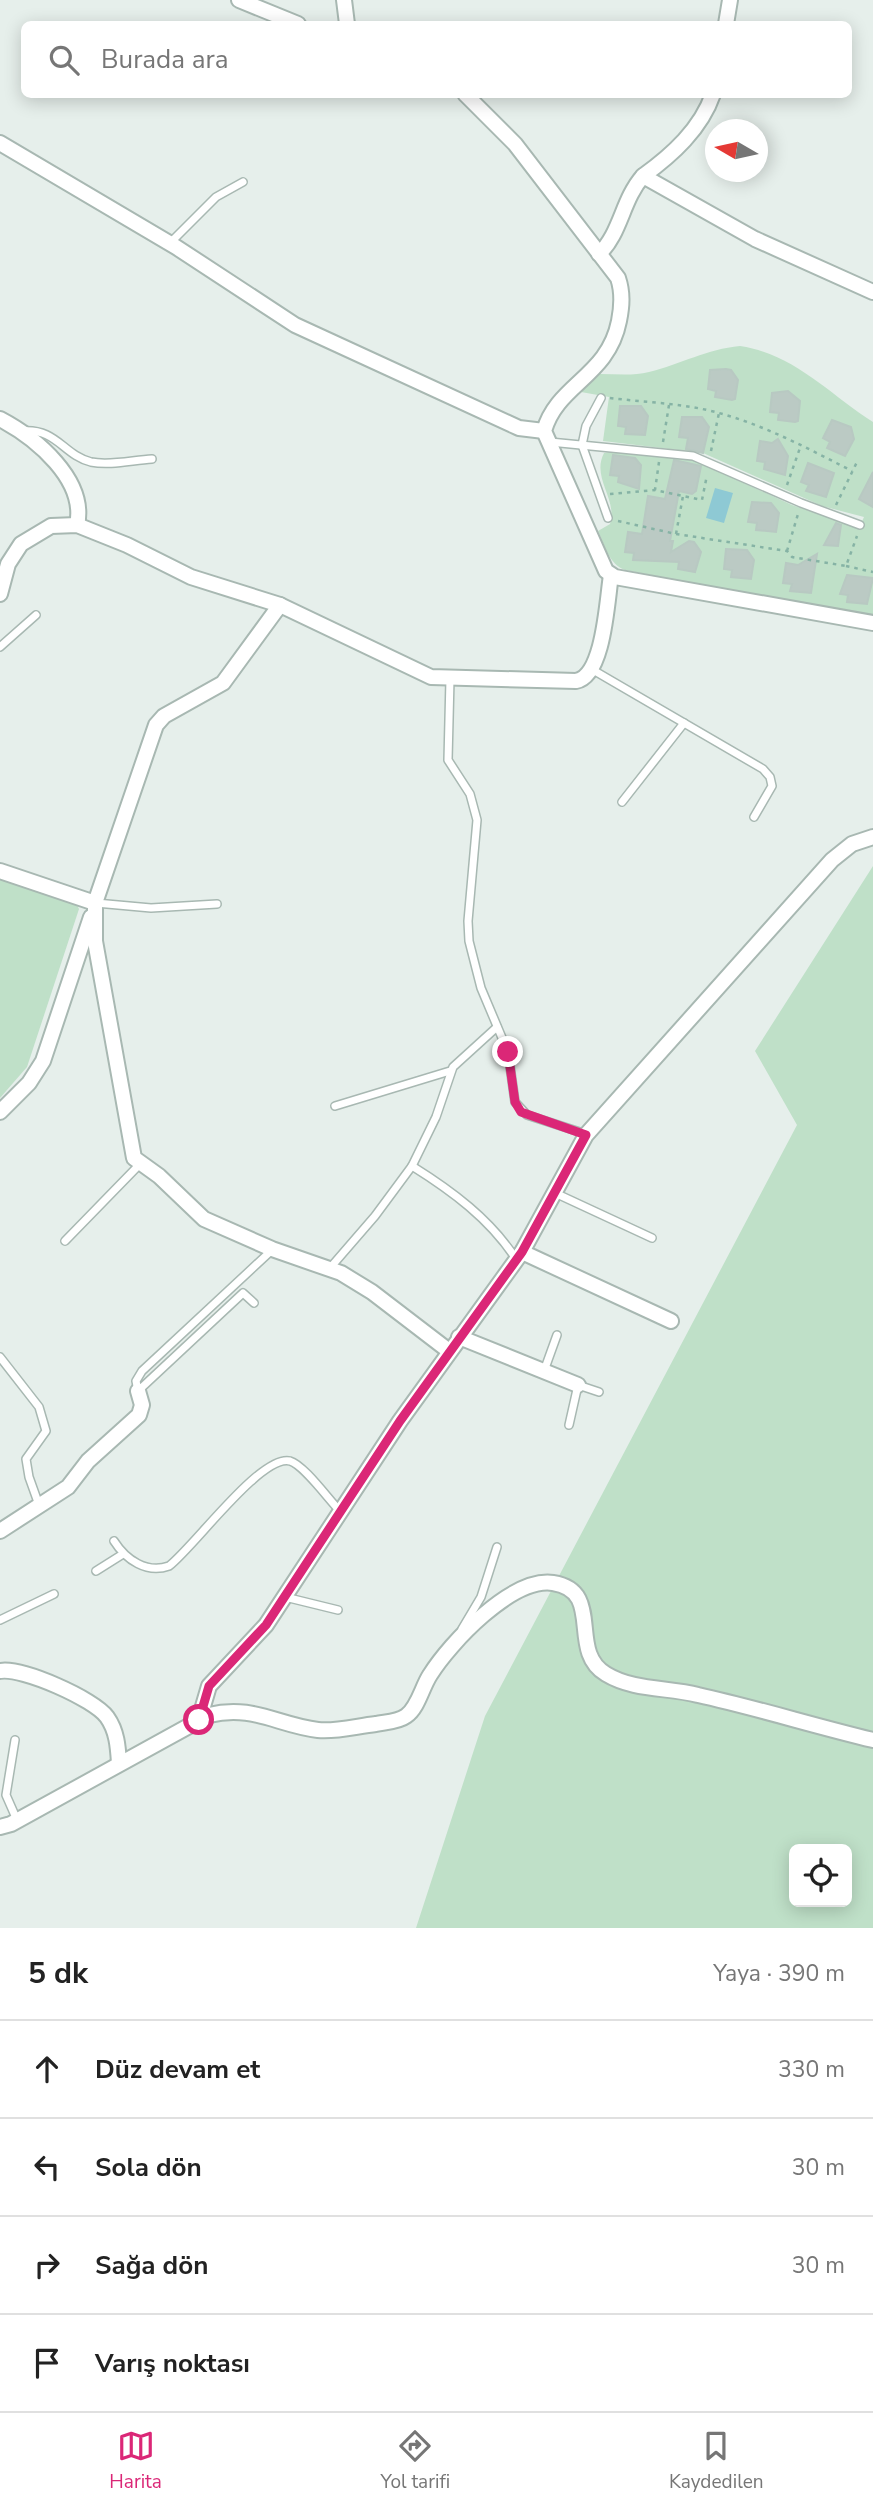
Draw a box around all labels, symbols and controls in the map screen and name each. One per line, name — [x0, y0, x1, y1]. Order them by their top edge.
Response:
search box — [21, 21, 852, 98]
icon: search — [45, 41, 83, 79]
text: Burada ara — [101, 42, 228, 77]
north arrow — [705, 119, 768, 182]
route end — [492, 1036, 523, 1067]
route start — [183, 1704, 214, 1735]
map controls — [789, 1844, 852, 1907]
button: locate — [789, 1844, 852, 1907]
text: 5 dk — [28, 1953, 88, 1994]
text: Yaya · 390 m — [713, 1958, 845, 1989]
icon: ahead — [28, 2050, 66, 2088]
text: Düz devam et — [95, 2052, 260, 2087]
text: 330 m — [778, 2054, 845, 2085]
icon: left — [28, 2148, 66, 2186]
text: Sola dön — [95, 2150, 202, 2185]
text: 30 m — [792, 2152, 845, 2183]
icon: right — [28, 2246, 66, 2284]
text: Sağa dön — [95, 2248, 208, 2283]
text: 30 m — [792, 2250, 845, 2281]
icon: arrive — [28, 2344, 66, 2382]
text: Varış noktası — [95, 2346, 250, 2381]
tab: Harita — [109, 2427, 162, 2495]
tab: Yol tarifi — [381, 2427, 450, 2495]
tab: Kaydedilen — [669, 2427, 764, 2495]

